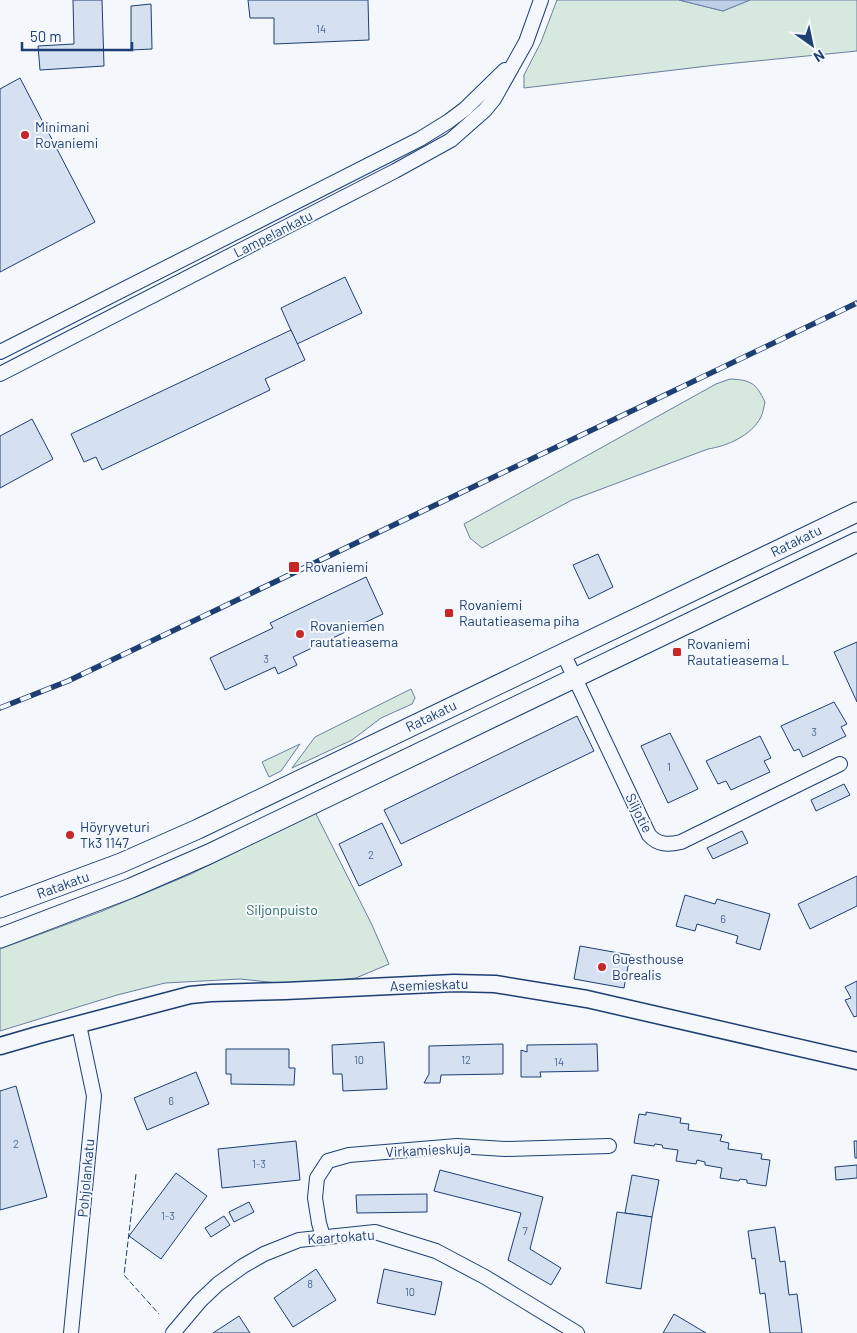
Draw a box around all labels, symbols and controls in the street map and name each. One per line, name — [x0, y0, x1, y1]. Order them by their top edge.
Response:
scale bar — [22, 20, 132, 52]
north arrow — [787, 20, 837, 70]
house number: 14 — [316, 22, 326, 35]
text: 50 m — [30, 27, 62, 45]
text: N — [811, 47, 828, 66]
place label: Minimani Rovaniemi — [35, 118, 98, 151]
marker: Minimani Rovaniemi — [19, 129, 31, 141]
street label: Lampelankatu — [230, 206, 315, 261]
street label: Ratakatu — [768, 521, 824, 560]
place label: Rovaniemi — [305, 558, 368, 575]
marker: Rovaniemi — [287, 560, 301, 574]
place label: Rovaniemi Rautatieasema piha — [459, 596, 579, 629]
marker: Rovaniemi Rautatieasema piha — [443, 607, 455, 619]
place label: Rovaniemen rautatieasema — [310, 617, 398, 650]
marker: Rovaniemen rautatieasema — [294, 628, 306, 640]
place label: Rovaniemi Rautatieasema L — [687, 635, 789, 668]
marker: Rovaniemi Rautatieasema L — [671, 646, 683, 658]
house number: 3 — [263, 652, 269, 665]
street label: Ratakatu — [403, 696, 459, 735]
house number: 3 — [811, 725, 817, 738]
house number: 1 — [667, 760, 671, 773]
street label: Siljotie — [622, 790, 657, 835]
place label: Höyryveturi Tk3 1147 — [80, 818, 150, 851]
marker: Höyryveturi Tk3 1147 — [64, 829, 76, 841]
house number: 2 — [368, 848, 374, 861]
street label: Ratakatu — [34, 867, 91, 902]
park label: Siljonpuisto — [246, 901, 318, 918]
house number: 6 — [720, 912, 726, 925]
place label: Guesthouse Borealis — [612, 950, 684, 983]
marker: Guesthouse Borealis — [596, 961, 608, 973]
street label: Asemieskatu — [389, 975, 469, 994]
house number: 10 — [354, 1053, 364, 1066]
house number: 12 — [461, 1053, 471, 1066]
house number: 14 — [554, 1055, 564, 1068]
house number: 6 — [168, 1094, 174, 1107]
house number: 2 — [13, 1137, 19, 1150]
street label: Pohjolankatu — [74, 1138, 97, 1218]
street label: Virkamieskuja — [385, 1139, 471, 1160]
house number: 1-3 — [252, 1157, 266, 1170]
house number: 1-3 — [161, 1209, 175, 1222]
house number: 7 — [522, 1224, 528, 1237]
street label: Kaartokatu — [307, 1226, 375, 1247]
house number: 8 — [307, 1277, 313, 1290]
house number: 10 — [405, 1285, 415, 1298]

